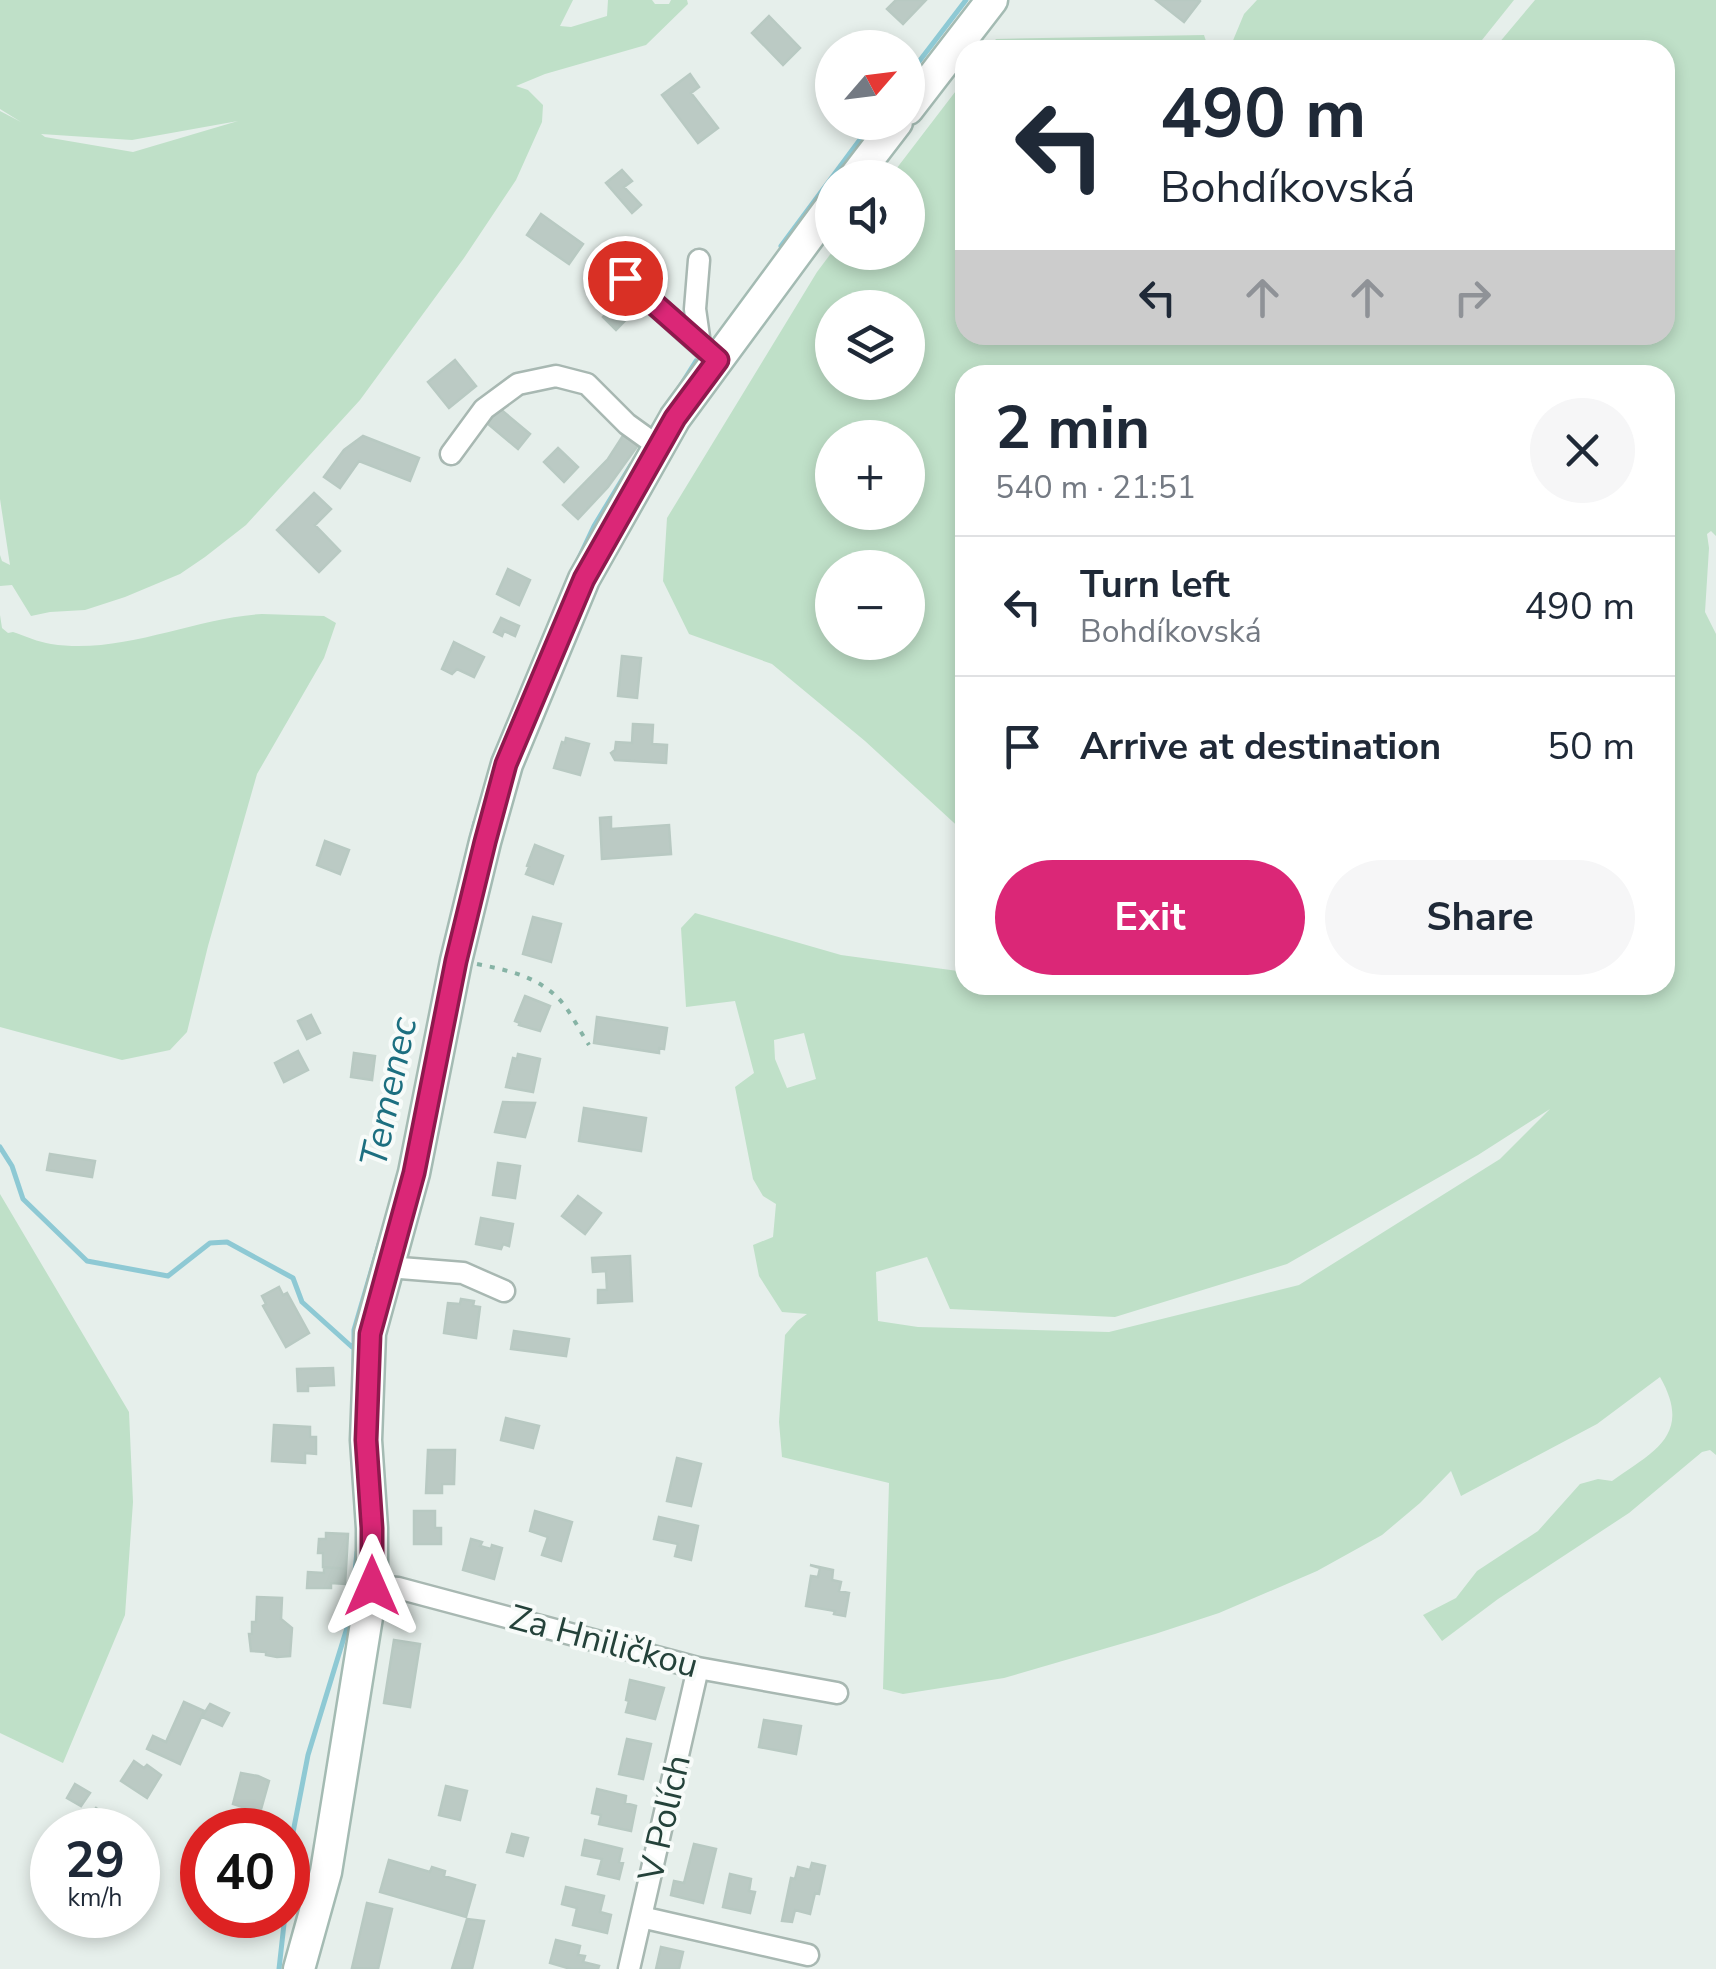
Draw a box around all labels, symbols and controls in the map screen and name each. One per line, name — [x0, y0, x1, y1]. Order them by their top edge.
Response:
north arrow — [815, 30, 925, 140]
map controls — [815, 30, 925, 660]
text: 490 m — [1160, 66, 1366, 162]
icon: left — [995, 80, 1125, 210]
text: Bohdíkovská — [1160, 157, 1415, 218]
button: sound — [815, 160, 925, 270]
pin — [583, 236, 668, 321]
icon: arrive — [598, 251, 653, 306]
icon: left — [1130, 270, 1185, 325]
icon: ahead — [1235, 270, 1290, 325]
icon: ahead — [1340, 270, 1395, 325]
icon: right — [1445, 270, 1500, 325]
button: layers — [815, 290, 925, 400]
text: 2 min — [995, 387, 1150, 469]
button: close — [1530, 398, 1635, 503]
button: + — [815, 420, 925, 530]
text: 540 m · 21:51 — [995, 466, 1196, 509]
button: − — [815, 550, 925, 660]
text: Turn left — [1080, 559, 1230, 610]
icon: left — [995, 579, 1050, 634]
text: 490 m — [1524, 581, 1635, 632]
text: Bohdíkovská — [1080, 610, 1262, 653]
icon: arrive — [995, 719, 1050, 774]
text: Arrive at destination — [1080, 721, 1441, 772]
text: 50 m — [1547, 721, 1635, 772]
button: Exit — [995, 860, 1305, 975]
button: Share — [1325, 860, 1635, 975]
water label: Temenec — [348, 1012, 429, 1172]
position arrow — [320, 1534, 424, 1638]
street label: Za Hniličkou — [504, 1594, 703, 1689]
street label: V Polích — [627, 1750, 702, 1887]
speed limit sign: 40 — [180, 1808, 310, 1938]
text: 29 — [65, 1826, 125, 1895]
text: km/h — [67, 1881, 123, 1915]

